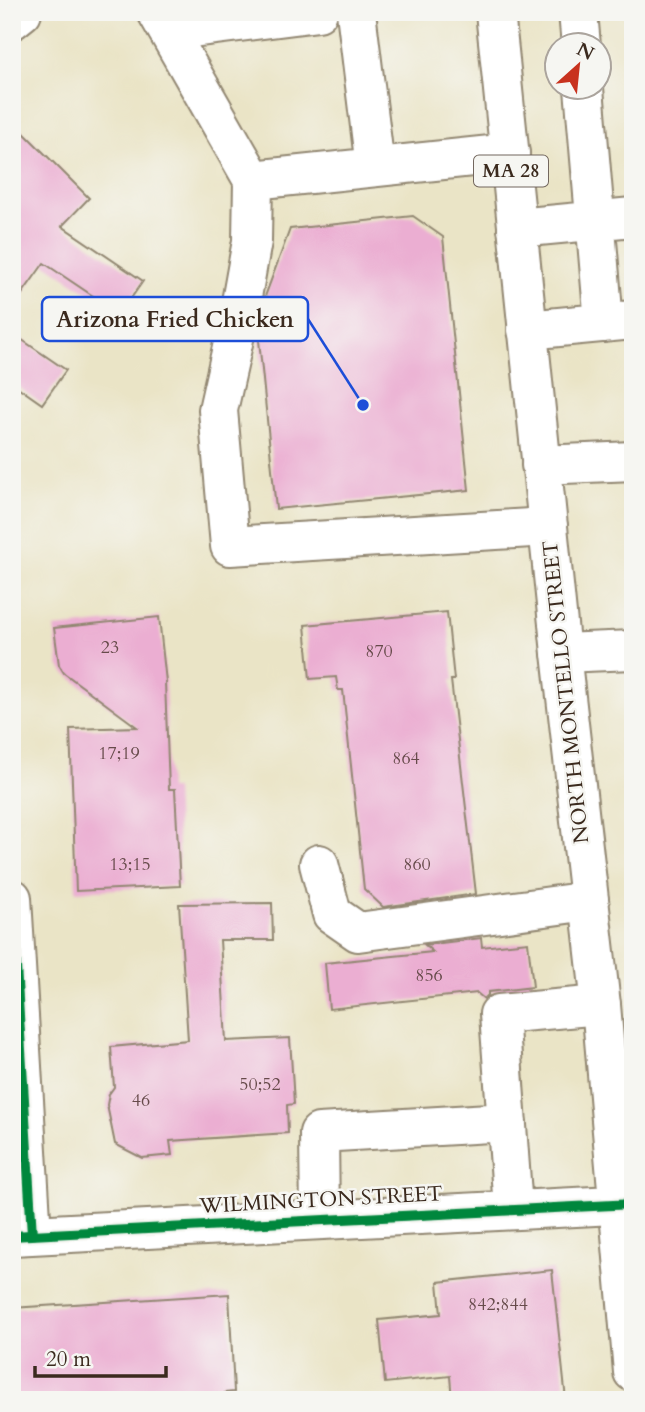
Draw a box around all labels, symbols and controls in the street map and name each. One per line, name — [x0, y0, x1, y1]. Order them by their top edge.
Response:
north arrow — [544, 32, 614, 102]
text: N — [572, 36, 599, 67]
road number: MA 28 — [474, 155, 548, 186]
callout: Arizona Fried Chicken — [42, 297, 308, 341]
text: Arizona Fried Chicken — [56, 304, 294, 335]
street label: NORTH MONTELLO STREET — [536, 539, 596, 845]
house number: 23 — [101, 635, 119, 660]
house number: 870 — [365, 639, 393, 664]
house number: 17;19 — [98, 741, 140, 766]
house number: 864 — [392, 746, 420, 771]
house number: 13;15 — [109, 852, 151, 877]
house number: 860 — [403, 852, 431, 877]
house number: 856 — [415, 963, 443, 988]
house number: 50;52 — [239, 1072, 281, 1097]
house number: 46 — [132, 1088, 150, 1113]
street label: WILMINGTON STREET — [198, 1179, 443, 1221]
house number: 842;844 — [468, 1292, 528, 1317]
scale bar — [35, 1335, 166, 1379]
text: 20 m — [46, 1345, 91, 1374]

